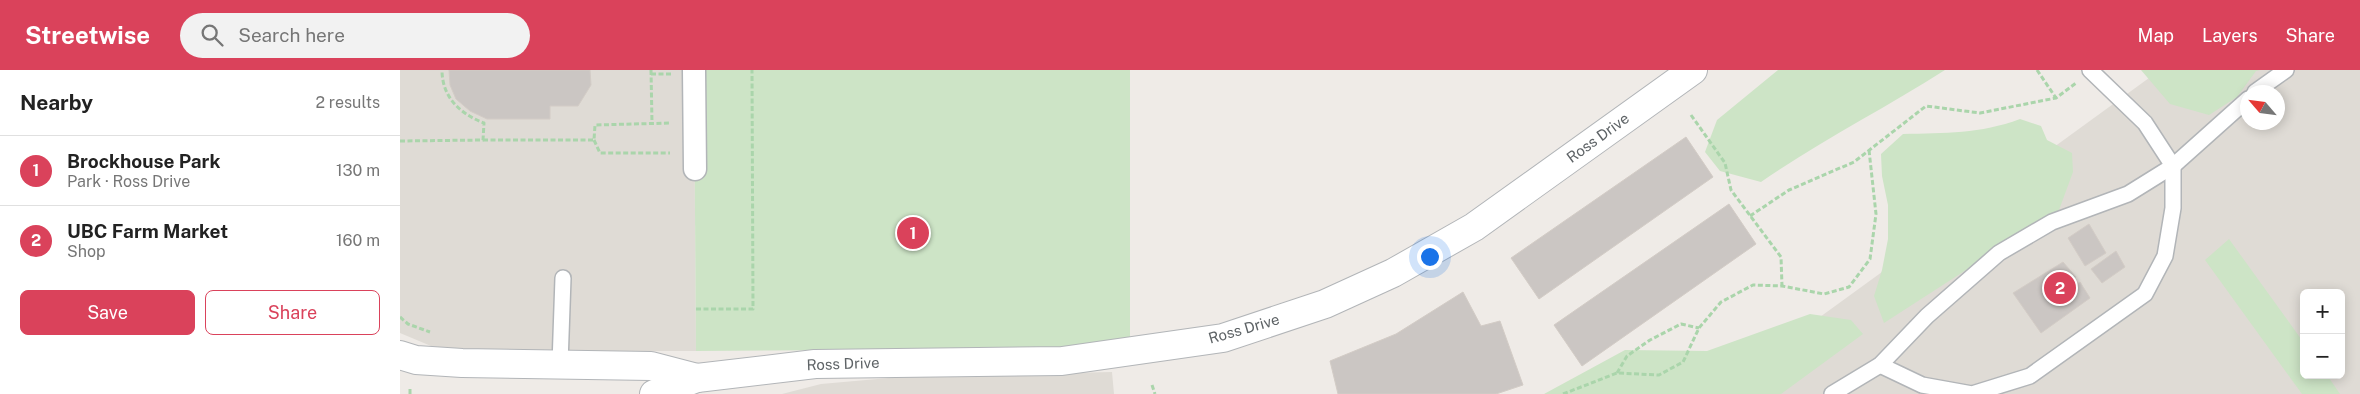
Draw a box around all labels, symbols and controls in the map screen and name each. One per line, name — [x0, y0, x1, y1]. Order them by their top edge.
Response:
search box — [180, 13, 530, 58]
text: Streetwise — [25, 21, 150, 49]
icon: search — [198, 21, 226, 49]
text: Search here — [238, 24, 345, 46]
text: Map — [2138, 25, 2174, 46]
text: Layers — [2202, 25, 2258, 46]
text: Share — [2286, 25, 2335, 46]
north arrow — [2240, 85, 2285, 130]
text: Nearby — [20, 90, 93, 115]
text: 2 results — [315, 93, 380, 112]
street label: Ross Drive — [1563, 109, 1632, 166]
text: Brockhouse Park — [67, 150, 220, 172]
text: 1 — [33, 161, 39, 180]
text: 130 m — [336, 161, 380, 180]
text: Park · Ross Drive — [67, 172, 190, 191]
pin: 1 — [897, 214, 929, 252]
text: UBC Farm Market — [67, 220, 228, 242]
text: 2 — [31, 231, 41, 250]
text: 160 m — [336, 231, 380, 250]
text: Shop — [67, 242, 106, 261]
your location — [1417, 244, 1443, 270]
pin: 2 — [2044, 269, 2076, 307]
map controls — [2300, 289, 2345, 379]
button: + — [2300, 289, 2345, 334]
button: Save — [20, 290, 195, 335]
button: Share — [205, 290, 380, 335]
street label: Ross Drive — [1206, 310, 1281, 347]
button: − — [2300, 334, 2345, 379]
street label: Ross Drive — [806, 354, 880, 373]

